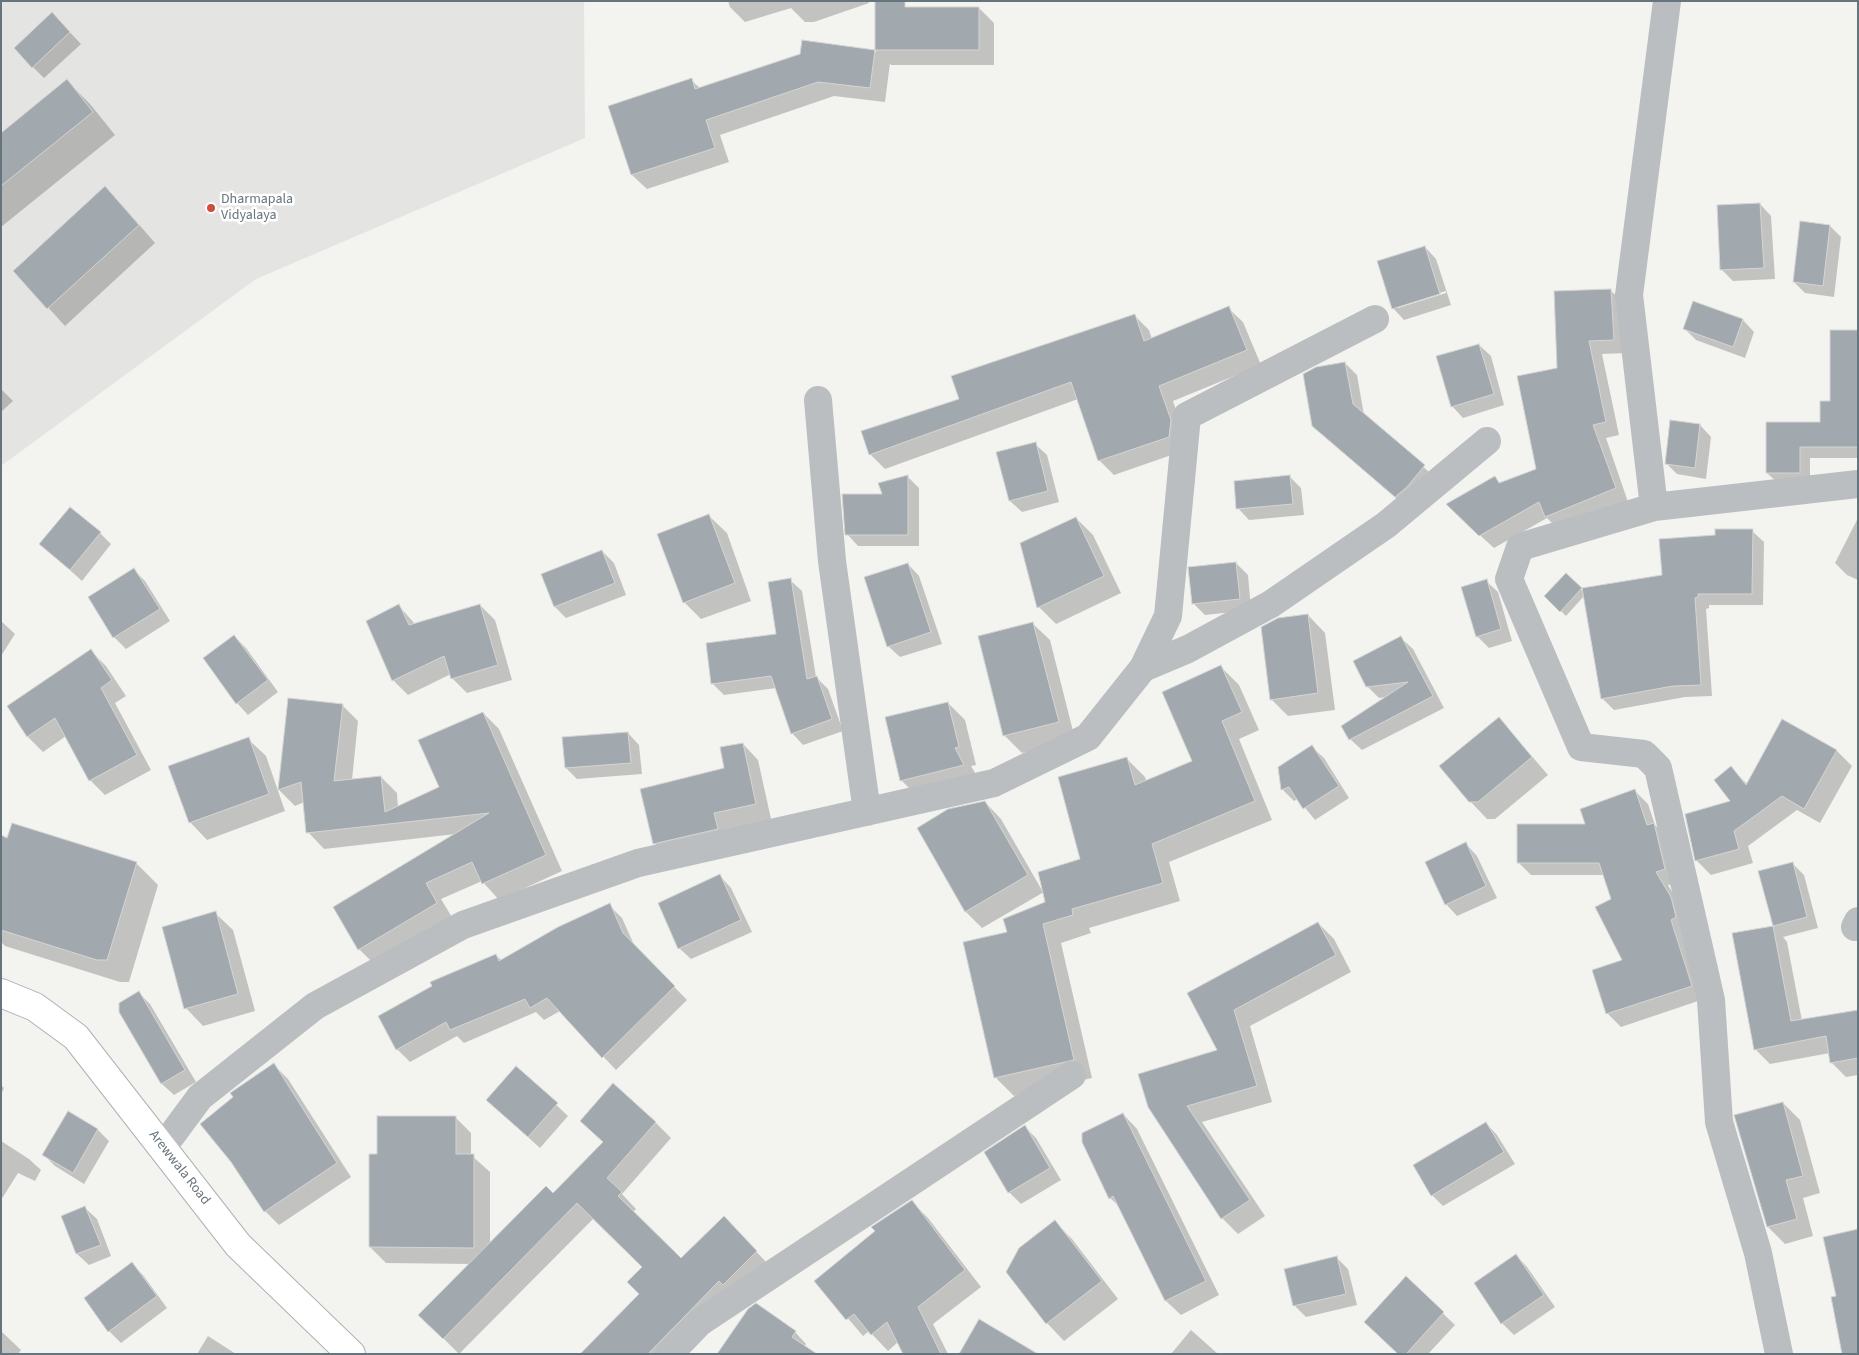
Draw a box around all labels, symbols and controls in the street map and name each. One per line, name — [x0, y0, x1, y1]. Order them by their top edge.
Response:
place label: Dharmapala Vidyalaya — [221, 192, 293, 224]
marker: Dharmapala Vidyalaya — [205, 202, 217, 214]
street label: Arewwala Road — [145, 1127, 213, 1209]

